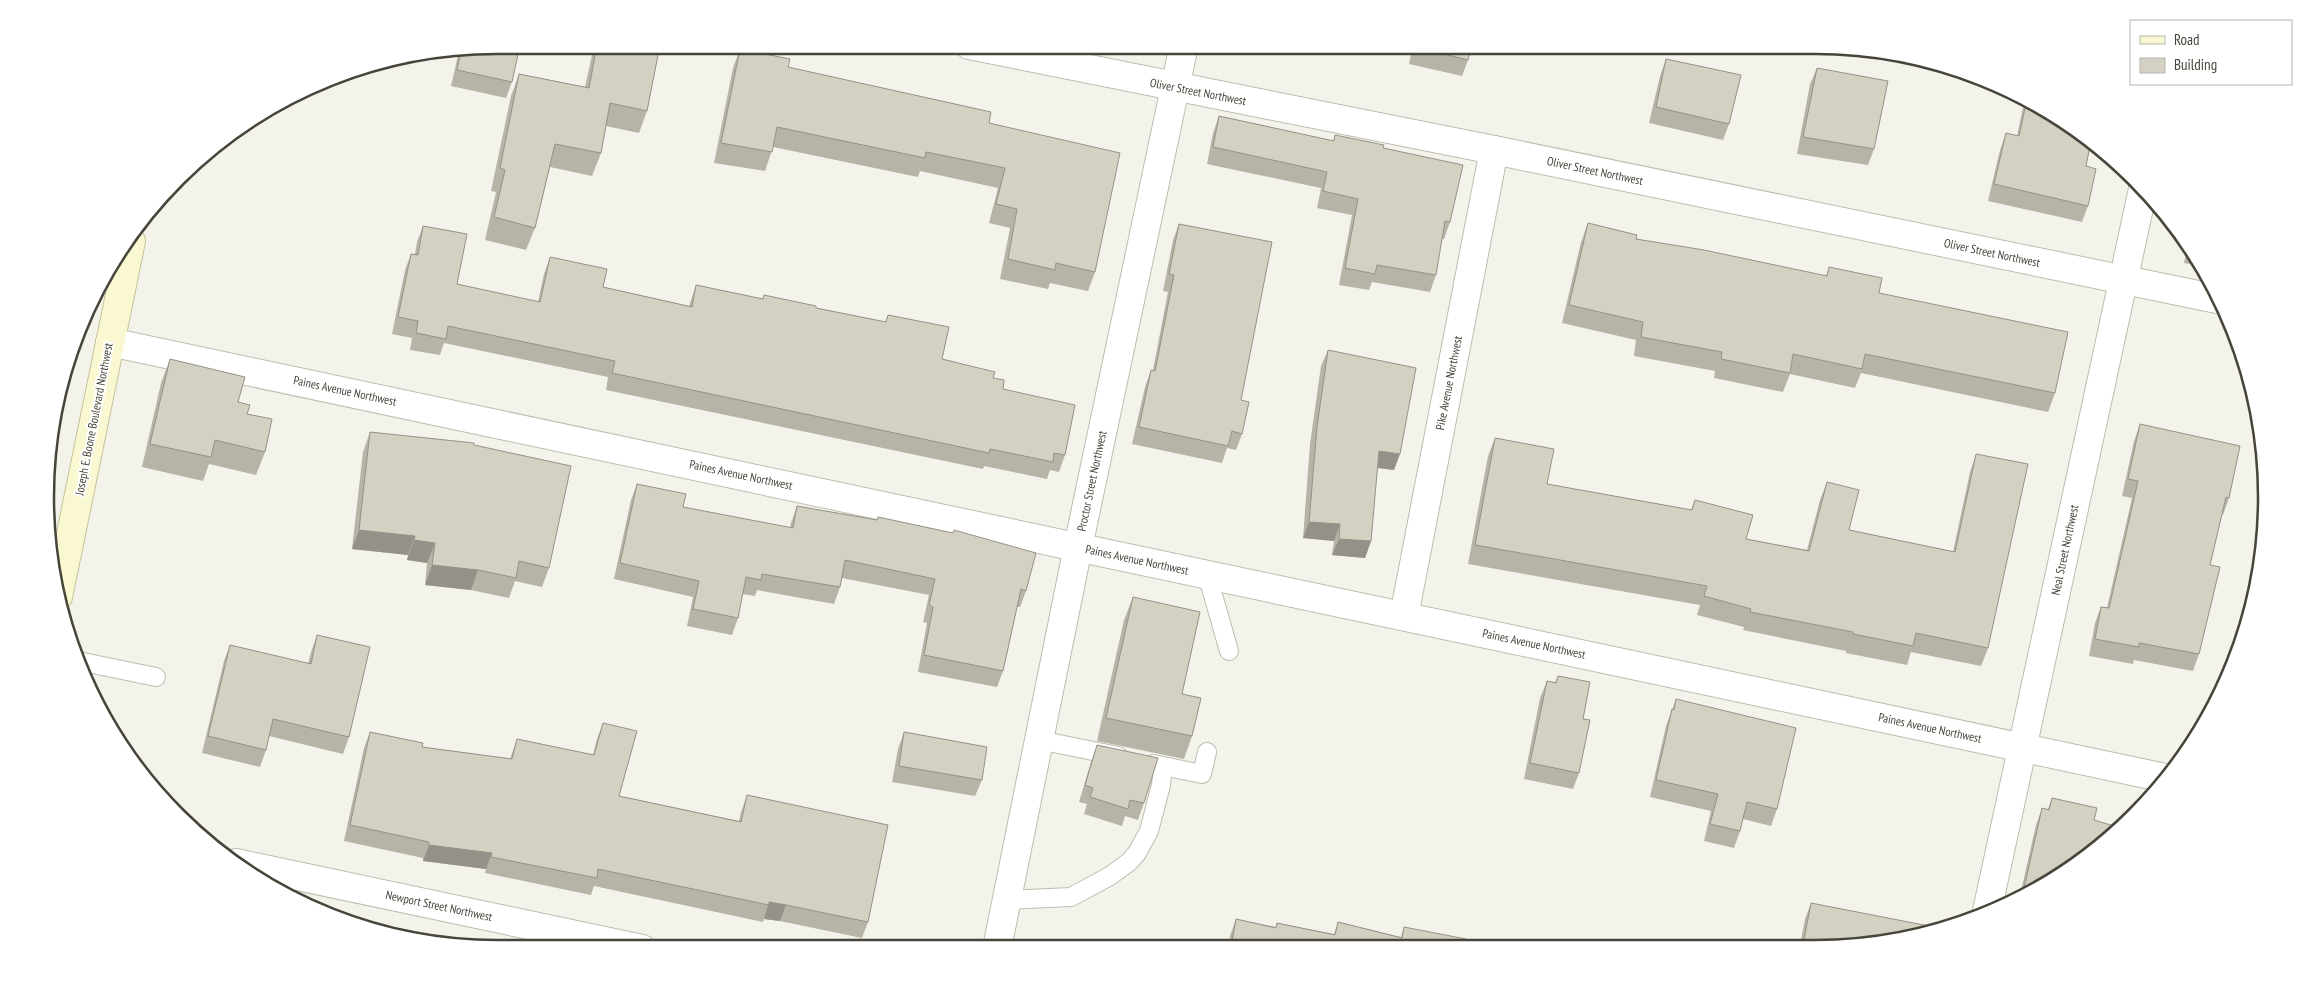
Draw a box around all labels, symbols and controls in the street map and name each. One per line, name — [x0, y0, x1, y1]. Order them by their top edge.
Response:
legend — [2130, 20, 2292, 85]
text: Road — [2174, 30, 2200, 49]
text: Building — [2174, 55, 2217, 74]
street label: Oliver Street Northwest — [1149, 75, 1248, 108]
street label: Oliver Street Northwest — [1546, 153, 1645, 188]
street label: Oliver Street Northwest — [1943, 235, 2042, 270]
street label: Pike Avenue Northwest — [1432, 334, 1465, 431]
street label: Joseph E. Boone Boulevard Northwest — [71, 341, 116, 497]
street label: Paines Avenue Northwest — [292, 372, 399, 409]
street label: Proctor Street Northwest — [1074, 429, 1110, 533]
street label: Paines Avenue Northwest — [688, 456, 795, 493]
street label: Neal Street Northwest — [2048, 503, 2082, 596]
street label: Paines Avenue Northwest — [1084, 541, 1191, 578]
street label: Paines Avenue Northwest — [1481, 625, 1588, 662]
street label: Paines Avenue Northwest — [1877, 709, 1984, 746]
street label: Newport Street Northwest — [384, 887, 495, 924]

